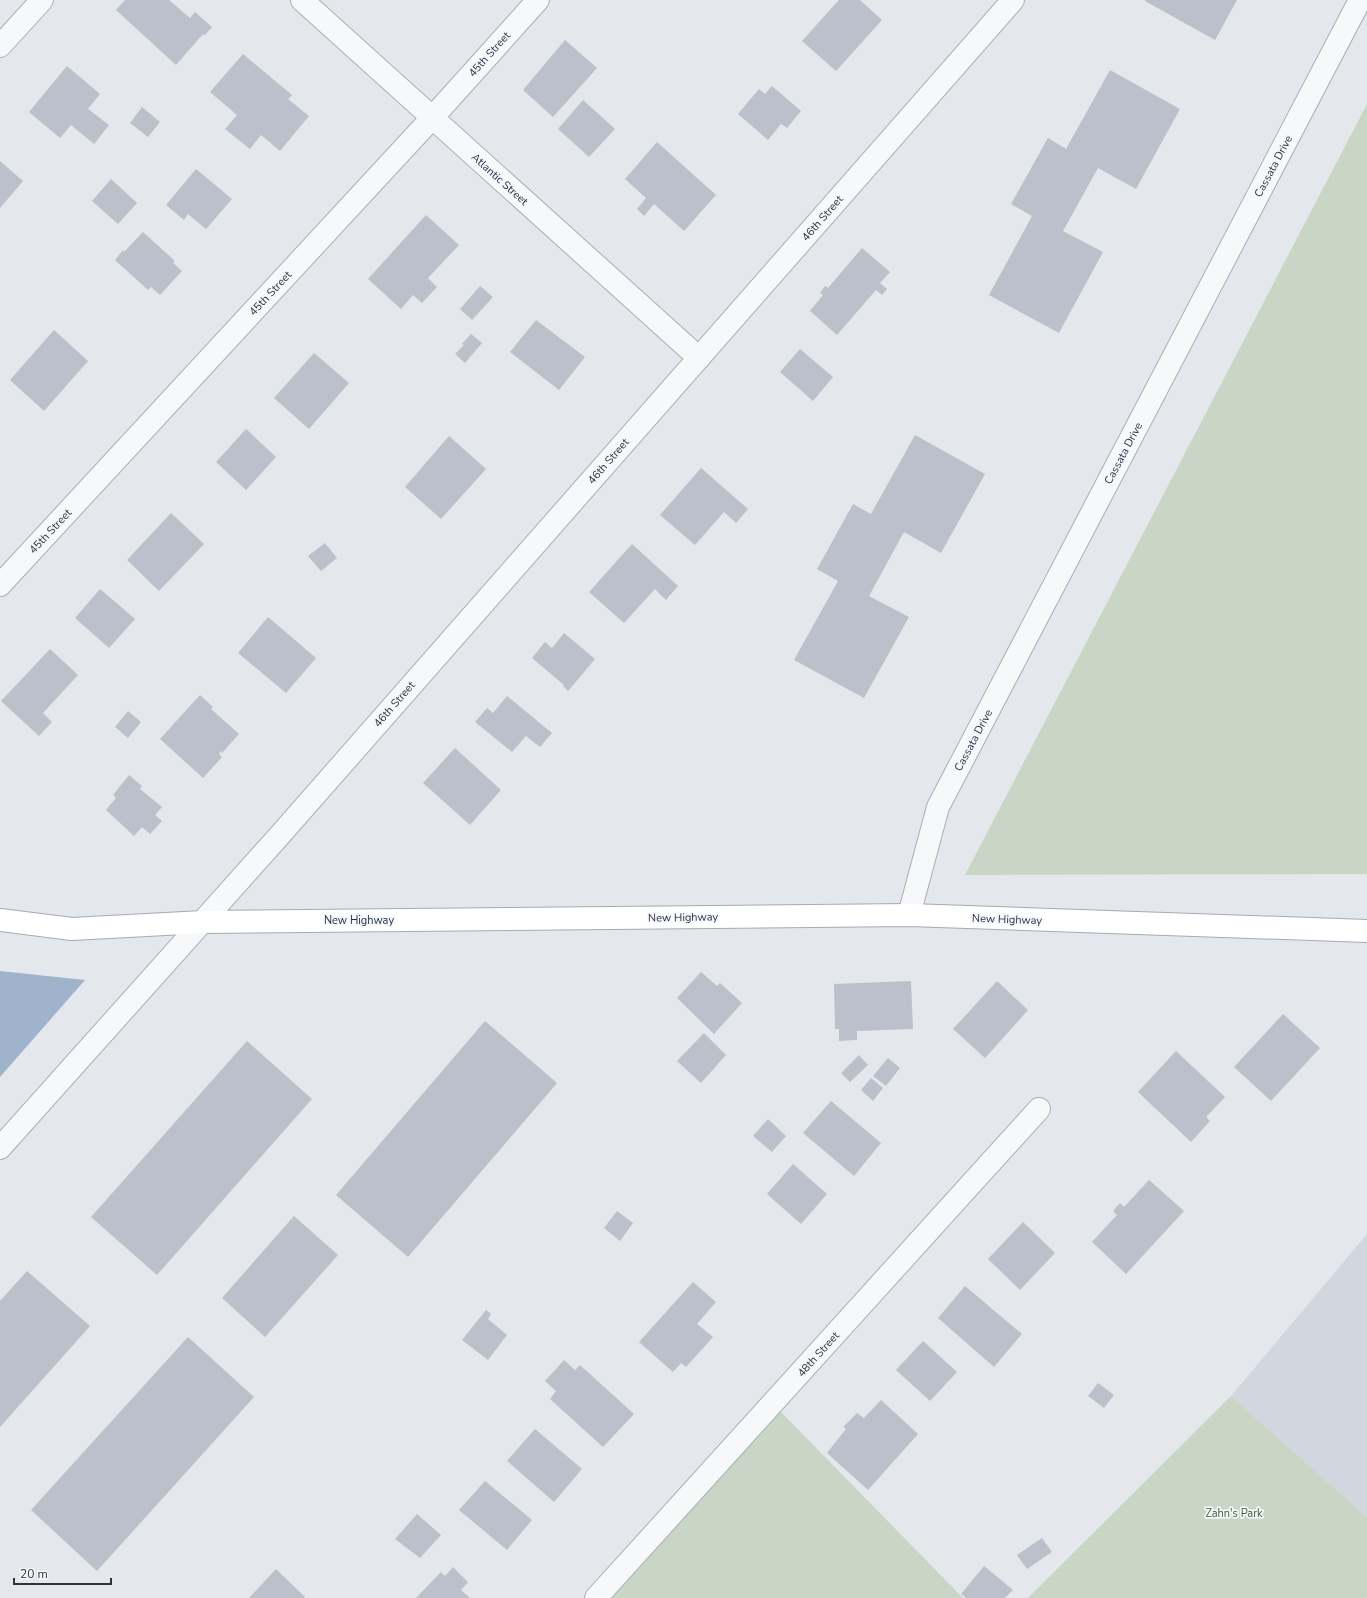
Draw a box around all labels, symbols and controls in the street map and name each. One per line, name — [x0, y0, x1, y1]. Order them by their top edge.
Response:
street label: 45th Street — [465, 28, 514, 80]
street label: Cassata Drive — [1251, 133, 1296, 200]
street label: Atlantic Street — [468, 150, 531, 209]
street label: 46th Street — [798, 192, 847, 244]
street label: 45th Street — [246, 268, 295, 319]
street label: Cassata Drive — [1101, 420, 1146, 487]
street label: 46th Street — [584, 435, 633, 487]
street label: 45th Street — [26, 506, 75, 557]
street label: 46th Street — [370, 678, 419, 730]
street label: Cassata Drive — [951, 707, 996, 774]
street label: New Highway — [648, 909, 719, 926]
street label: New Highway — [972, 911, 1043, 928]
street label: New Highway — [324, 913, 394, 928]
street label: 48th Street — [794, 1328, 843, 1380]
park label: Zahn's Park — [1205, 1506, 1263, 1521]
scale bar — [14, 1560, 111, 1586]
text: 20 m — [20, 1566, 48, 1582]

